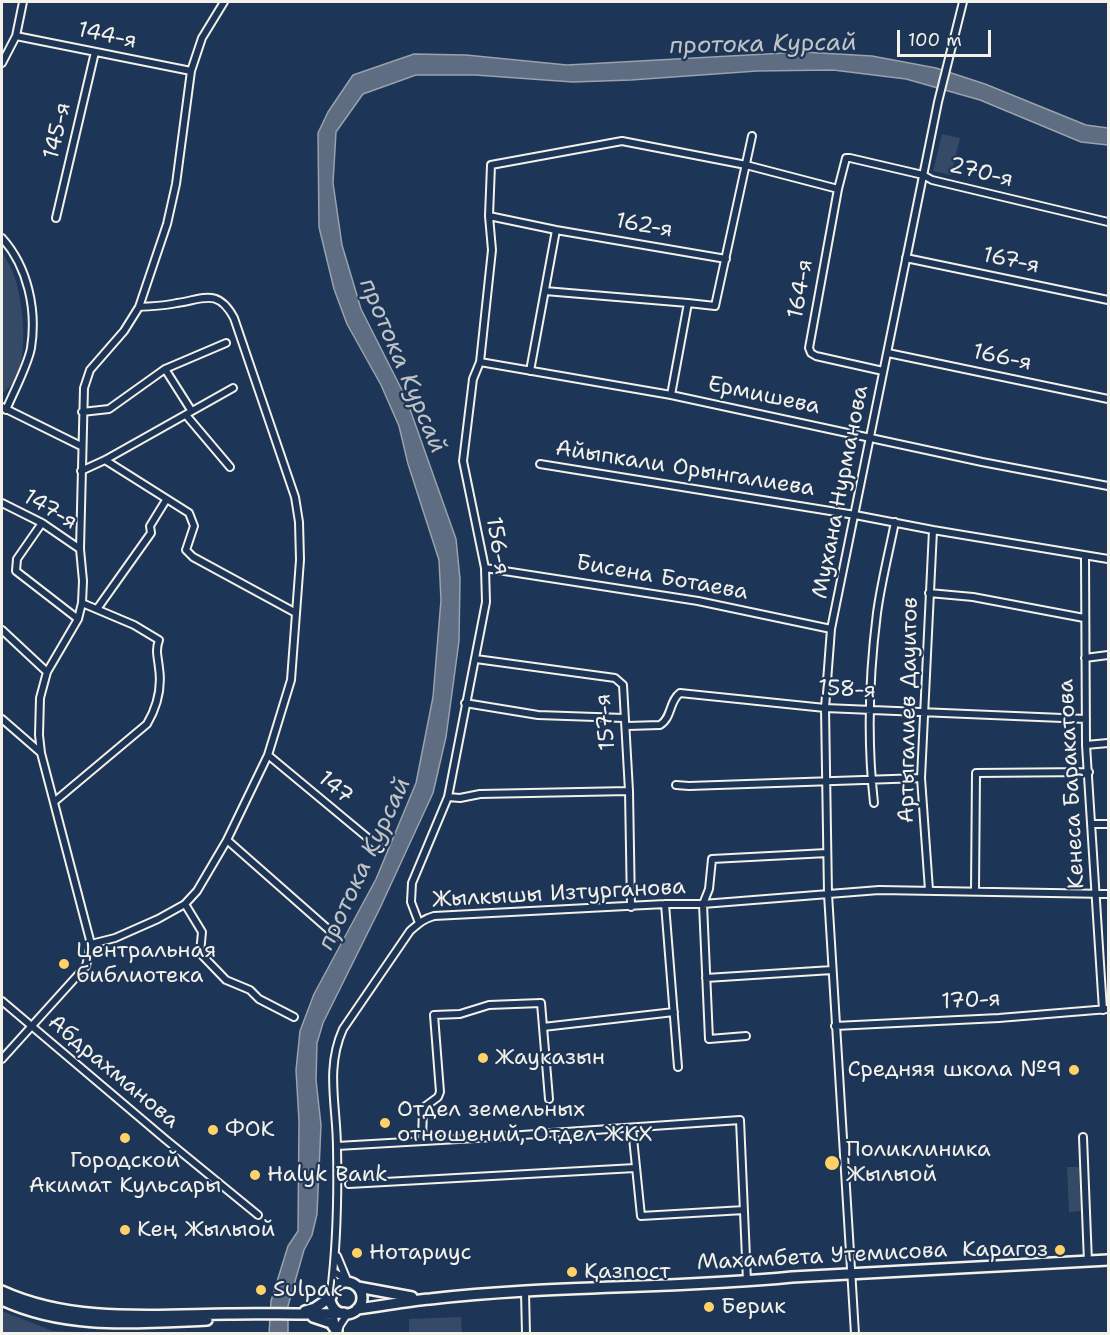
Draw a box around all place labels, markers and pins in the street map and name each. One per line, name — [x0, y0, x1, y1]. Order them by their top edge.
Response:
place label: Центральная библиотека — [76, 938, 216, 990]
marker: Центральная библиотека — [57, 957, 71, 971]
place label: Жауказын — [495, 1045, 605, 1071]
marker: Жауказын — [476, 1051, 490, 1065]
place label: Средняя школа №9 — [848, 1057, 1062, 1083]
marker: Средняя школа №9 — [1067, 1063, 1081, 1077]
place label: Отдел земельных отношений, Отдел ЖКХ — [397, 1097, 653, 1148]
marker: Отдел земельных отношений, Отдел ЖКХ — [378, 1116, 392, 1130]
place label: ФОК — [225, 1117, 275, 1143]
marker: ФОК — [206, 1123, 220, 1137]
marker: Городской Акимат Кульсары — [118, 1131, 132, 1145]
place label: Поликлиника Жылыой — [846, 1137, 991, 1188]
place label: Городской Акимат Кульсары — [29, 1148, 221, 1200]
marker: Поликлиника Жылыой — [823, 1154, 841, 1172]
place label: Halyk Bank — [267, 1162, 388, 1188]
marker: Halyk Bank — [248, 1168, 262, 1182]
place label: Кең Жылыой — [137, 1217, 275, 1243]
marker: Кең Жылыой — [118, 1223, 132, 1237]
place label: Карагоз — [962, 1237, 1048, 1263]
place label: Нотариус — [369, 1240, 472, 1266]
marker: Карагоз — [1053, 1243, 1067, 1257]
marker: Нотариус — [350, 1246, 364, 1260]
place label: Қазпост — [584, 1259, 671, 1285]
marker: Қазпост — [565, 1265, 579, 1279]
place label: Sulpak — [273, 1277, 343, 1303]
marker: Sulpak — [254, 1283, 268, 1297]
place label: Берик — [721, 1294, 786, 1320]
marker: Берик — [702, 1300, 716, 1314]

